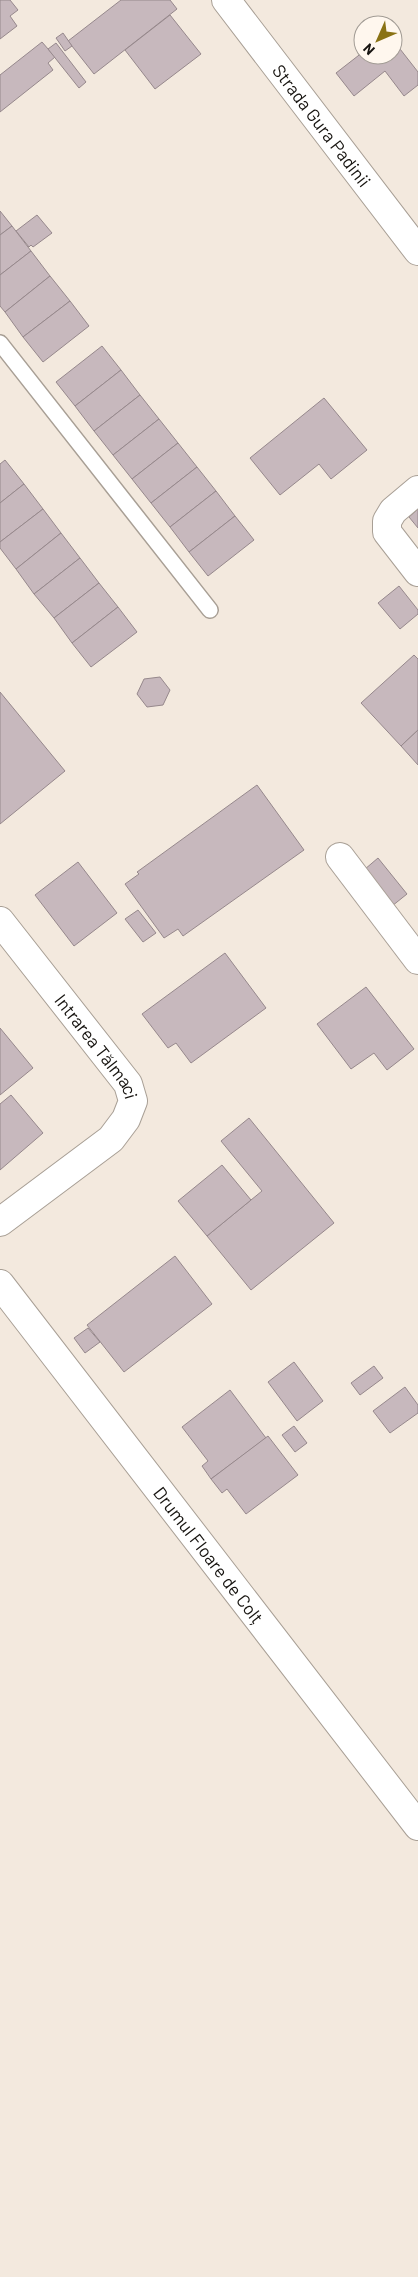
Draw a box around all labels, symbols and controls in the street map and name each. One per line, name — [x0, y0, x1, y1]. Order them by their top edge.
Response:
north arrow — [353, 15, 403, 65]
text: N — [359, 40, 378, 59]
street label: Strada Gura Padinii — [268, 60, 376, 191]
street label: Intrarea Tălmaci — [50, 989, 143, 1102]
street label: Drumul Floare de Colț — [149, 1482, 269, 1628]

